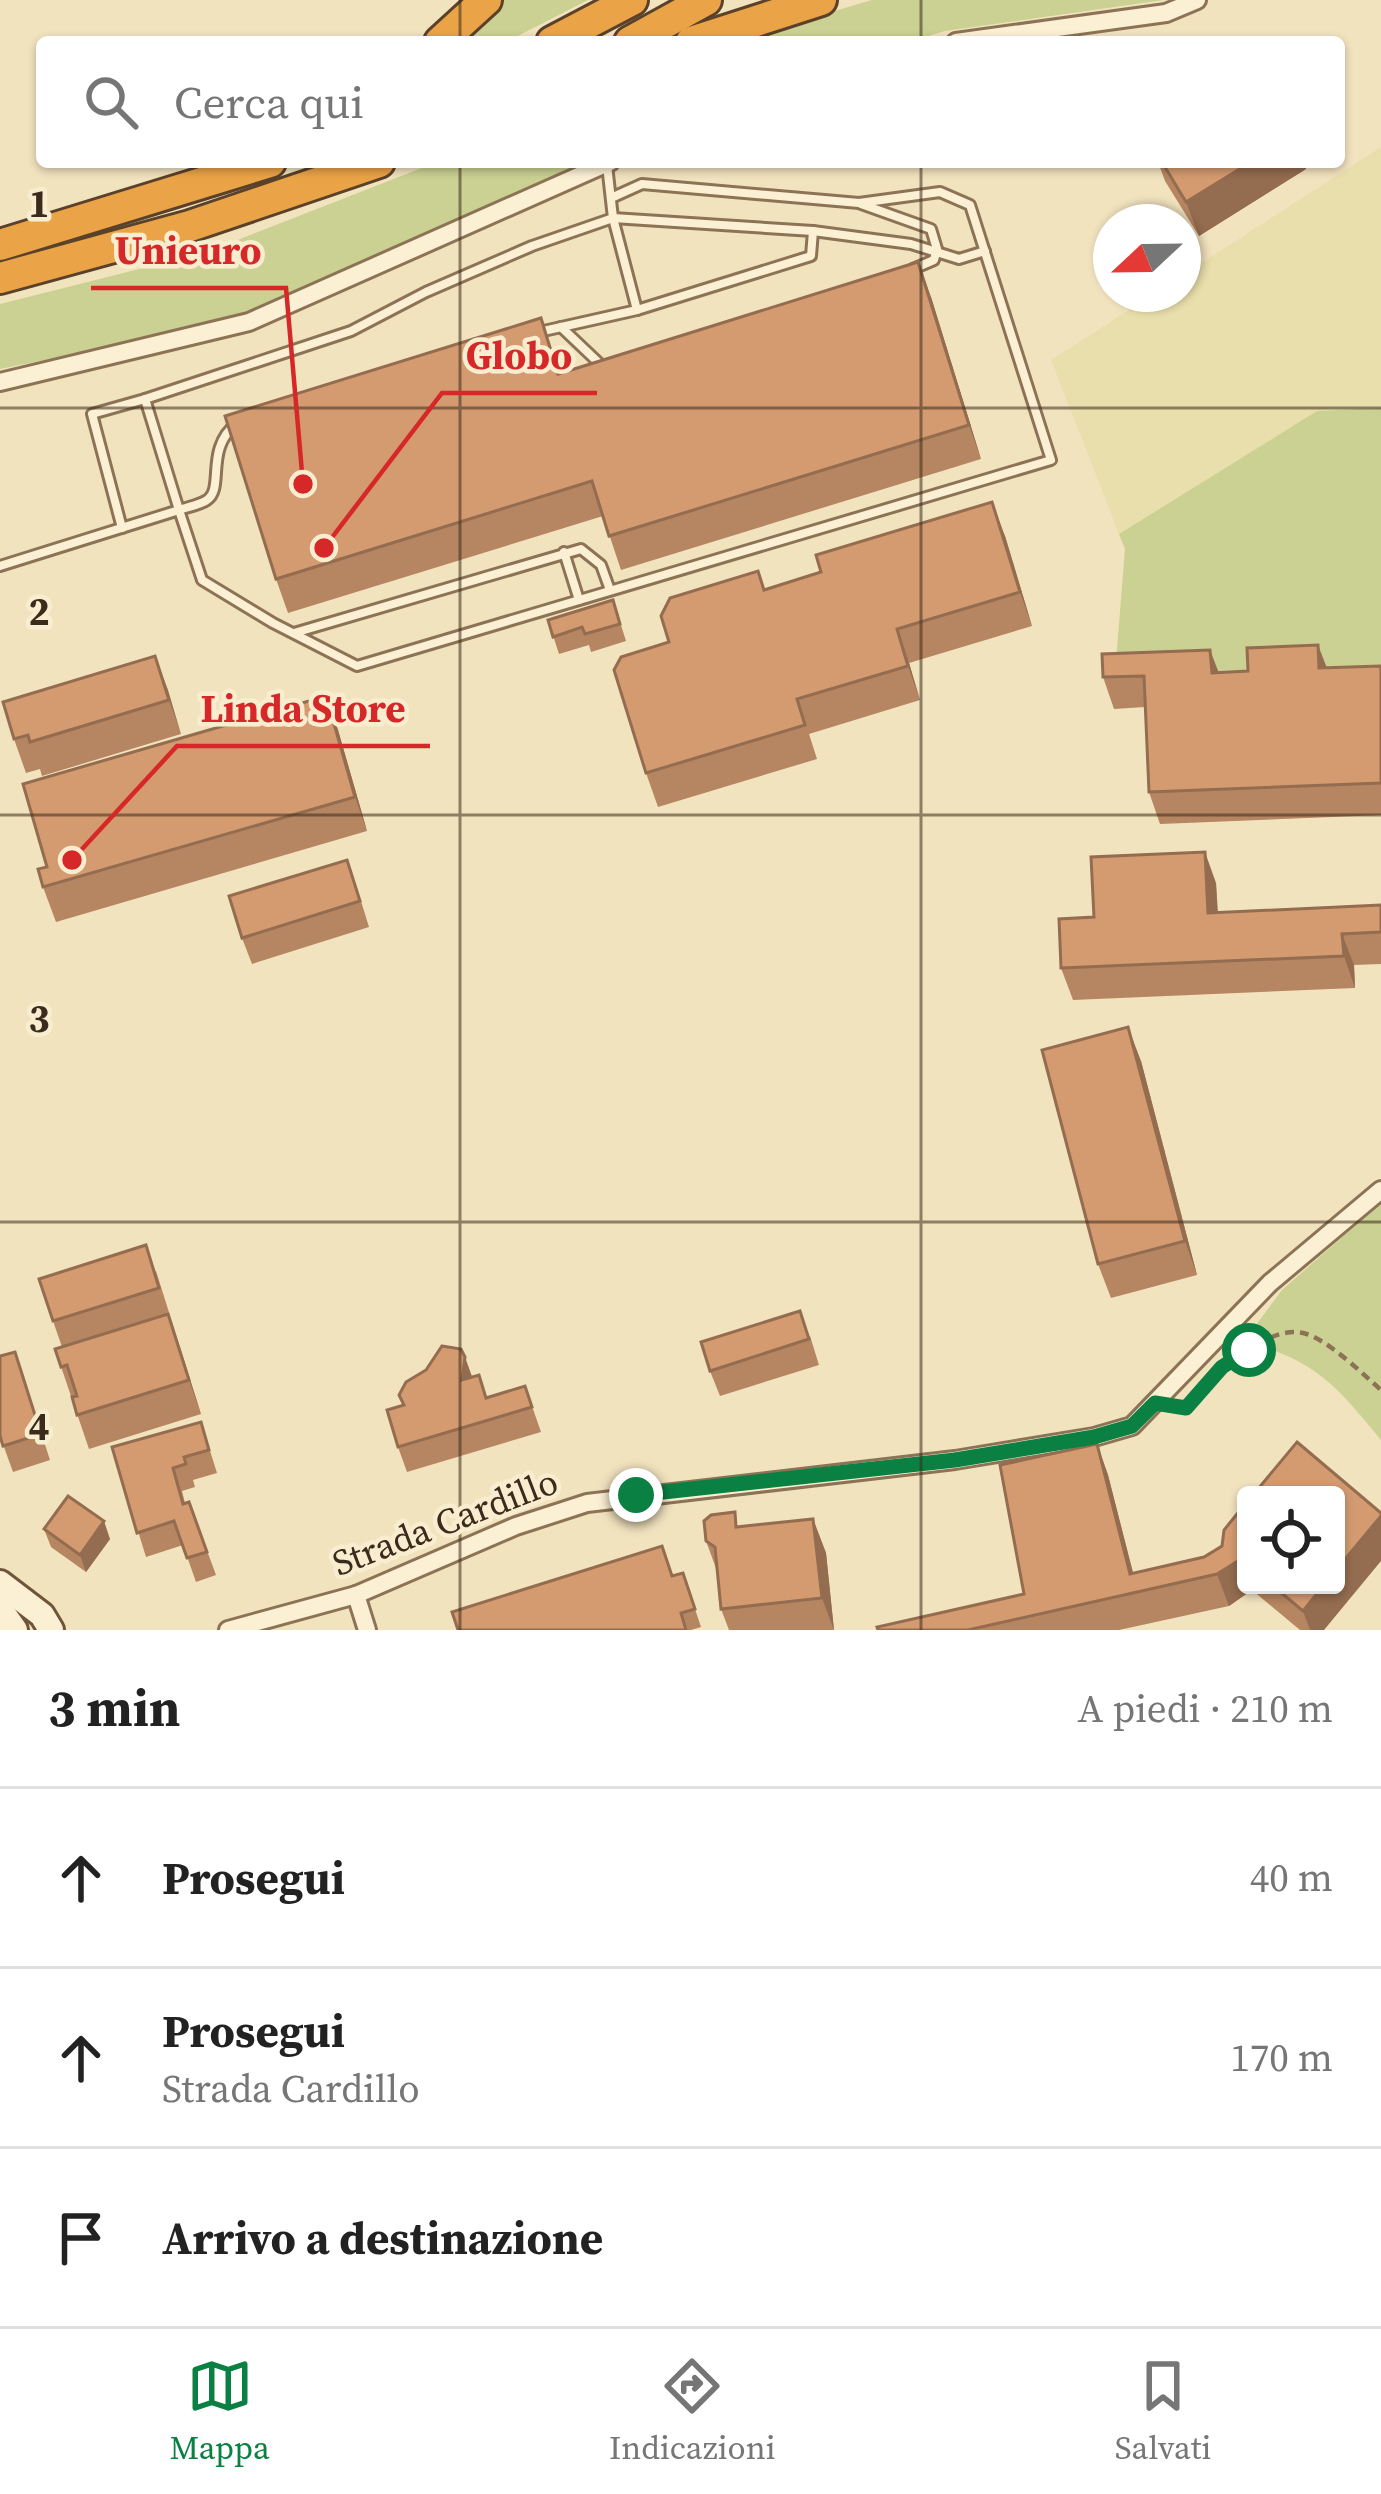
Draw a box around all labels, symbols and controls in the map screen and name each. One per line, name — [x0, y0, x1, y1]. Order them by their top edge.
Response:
search box — [36, 36, 1345, 168]
icon: search — [78, 69, 144, 135]
text: Cerca qui — [174, 71, 364, 133]
text: 1 — [28, 177, 50, 230]
north arrow — [1093, 204, 1201, 312]
callout: Unieuro — [91, 213, 286, 288]
text: Unieuro — [114, 224, 262, 277]
callout: Globo — [442, 318, 597, 393]
text: Globo — [466, 329, 572, 382]
text: 2 — [28, 585, 50, 638]
callout: Linda Store — [177, 671, 430, 746]
text: Linda Store — [200, 682, 406, 735]
text: 3 — [28, 992, 50, 1045]
route start — [1222, 1323, 1276, 1377]
text: 4 — [28, 1400, 50, 1453]
street label: Strada Cardillo — [325, 1457, 565, 1587]
route end — [609, 1468, 663, 1522]
map controls — [1237, 1486, 1345, 1594]
button: locate — [1237, 1486, 1345, 1594]
text: 3 min — [48, 1673, 180, 1743]
text: A piedi · 210 m — [1077, 1682, 1333, 1735]
icon: ahead — [48, 1845, 114, 1911]
text: Prosegui — [162, 1847, 345, 1909]
text: 40 m — [1250, 1851, 1333, 1904]
text: Prosegui — [162, 2000, 345, 2062]
icon: ahead — [48, 2025, 114, 2091]
text: 170 m — [1230, 2031, 1333, 2084]
text: Strada Cardillo — [162, 2062, 420, 2115]
icon: arrive — [48, 2205, 114, 2271]
text: Arrivo a destinazione — [162, 2207, 603, 2269]
tab: Mappa — [170, 2353, 270, 2470]
tab: Indicazioni — [609, 2353, 776, 2470]
tab: Salvati — [1115, 2353, 1211, 2470]

